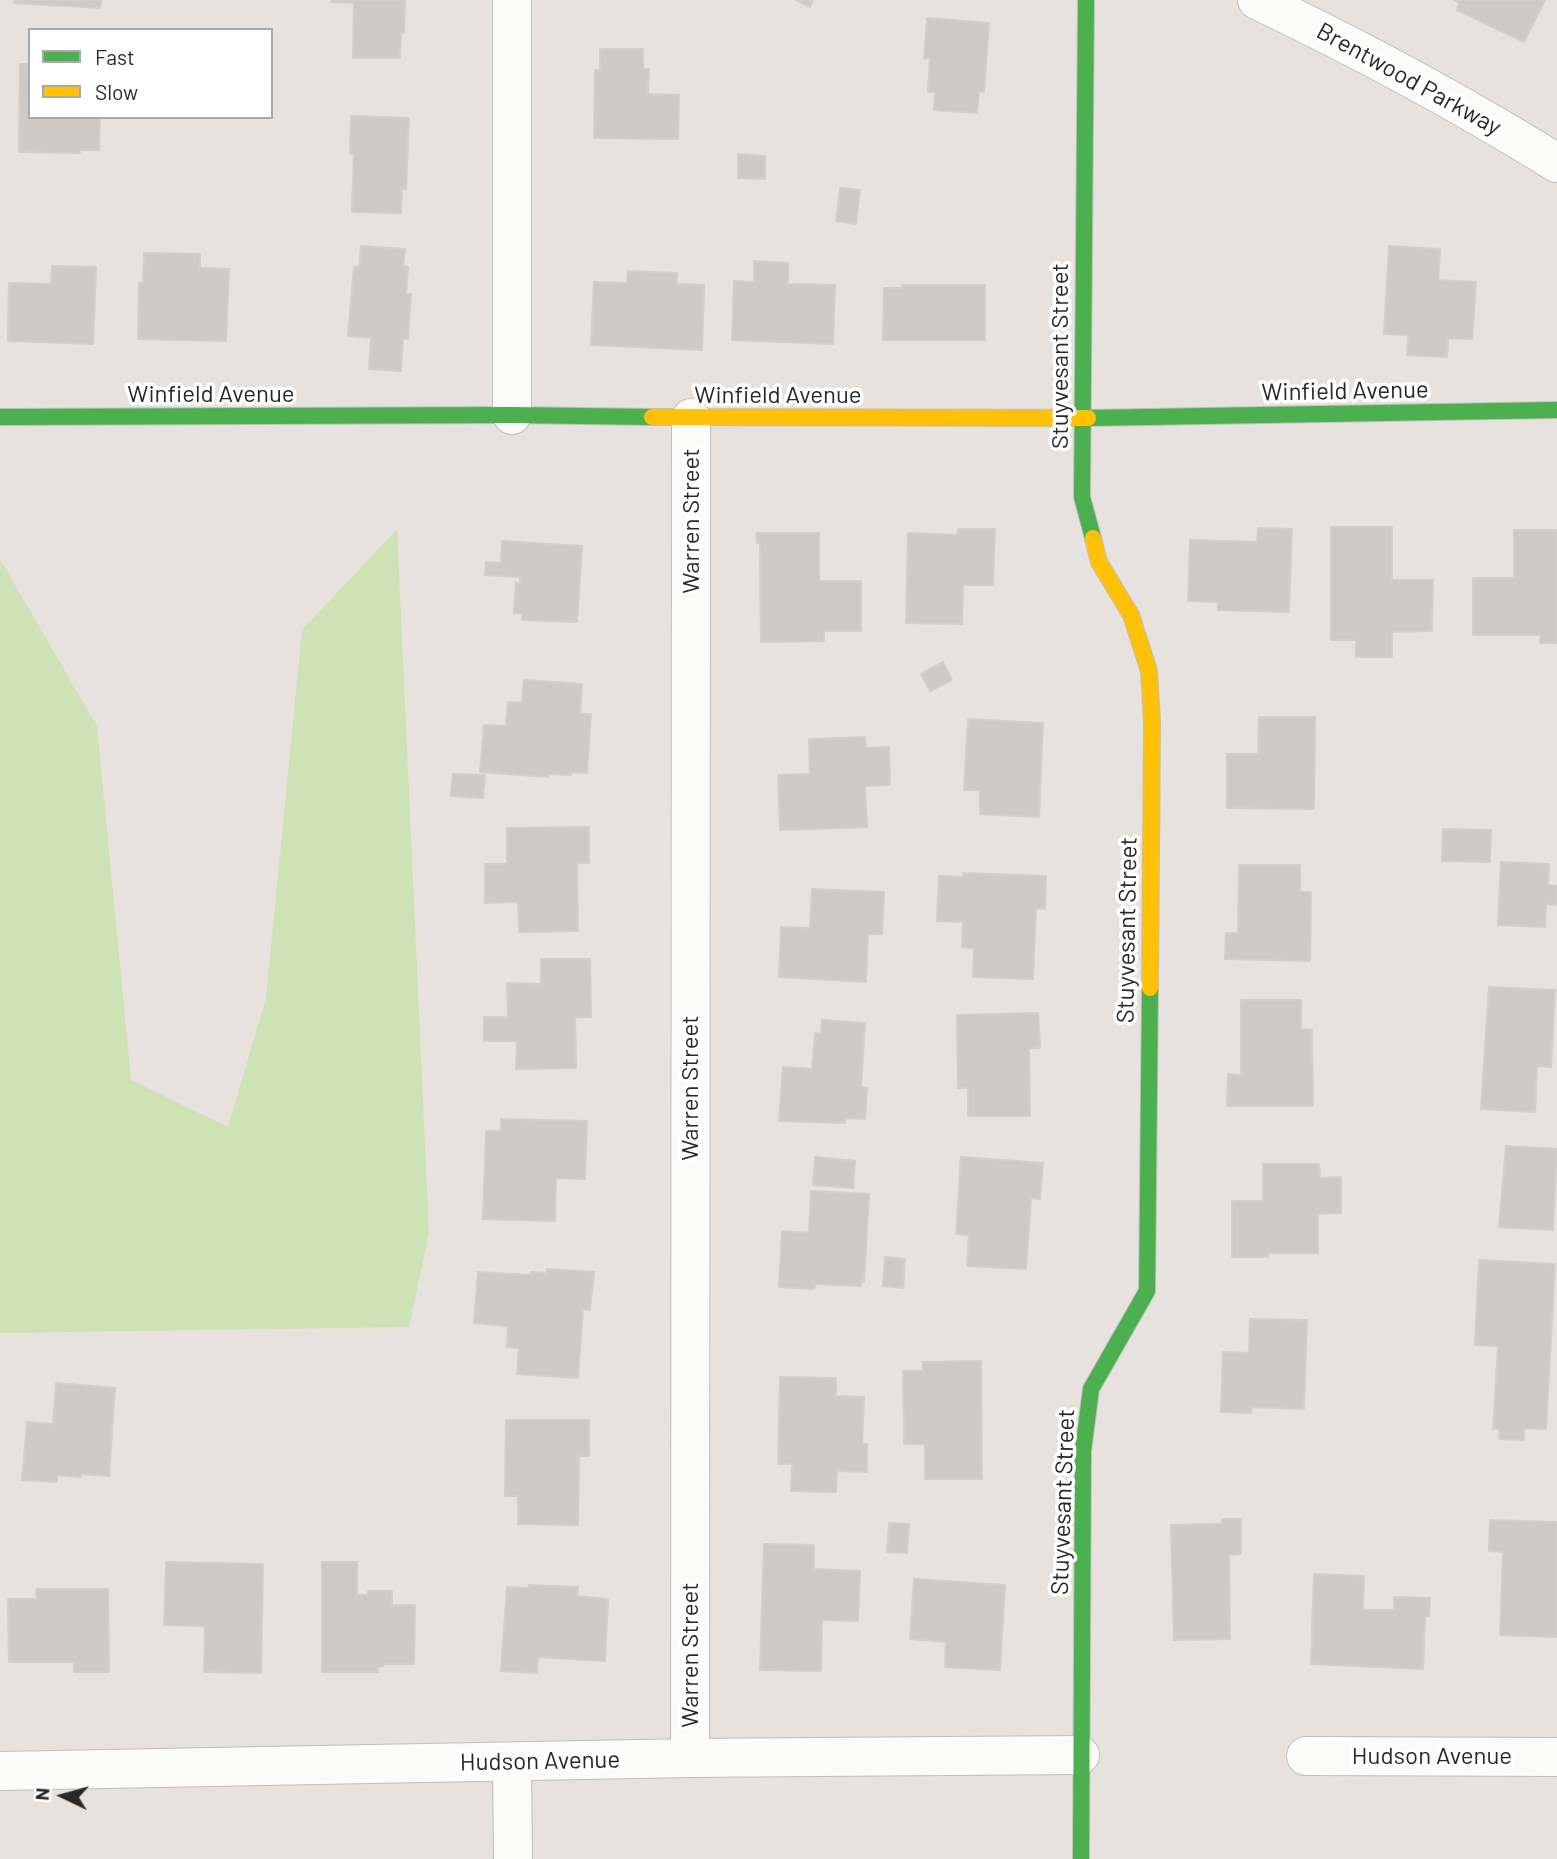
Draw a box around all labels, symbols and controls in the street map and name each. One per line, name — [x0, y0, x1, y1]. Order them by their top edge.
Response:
street label: Brentwood Parkway — [1312, 16, 1506, 142]
legend — [28, 28, 273, 119]
text: Fast — [95, 44, 135, 69]
text: Slow — [95, 79, 138, 104]
street label: Stuyvesant Street — [1046, 263, 1074, 449]
street label: Winfield Avenue — [1261, 375, 1429, 407]
street label: Winfield Avenue — [127, 380, 295, 408]
street label: Winfield Avenue — [694, 381, 862, 409]
street label: Warren Street — [677, 448, 705, 594]
street label: Stuyvesant Street — [1111, 837, 1143, 1023]
street label: Warren Street — [676, 1015, 704, 1161]
street label: Stuyvesant Street — [1045, 1409, 1081, 1595]
street label: Warren Street — [676, 1582, 704, 1728]
street label: Hudson Avenue — [1352, 1742, 1512, 1770]
street label: Hudson Avenue — [460, 1745, 620, 1777]
north arrow — [28, 1761, 98, 1831]
text: N — [30, 1787, 54, 1801]

